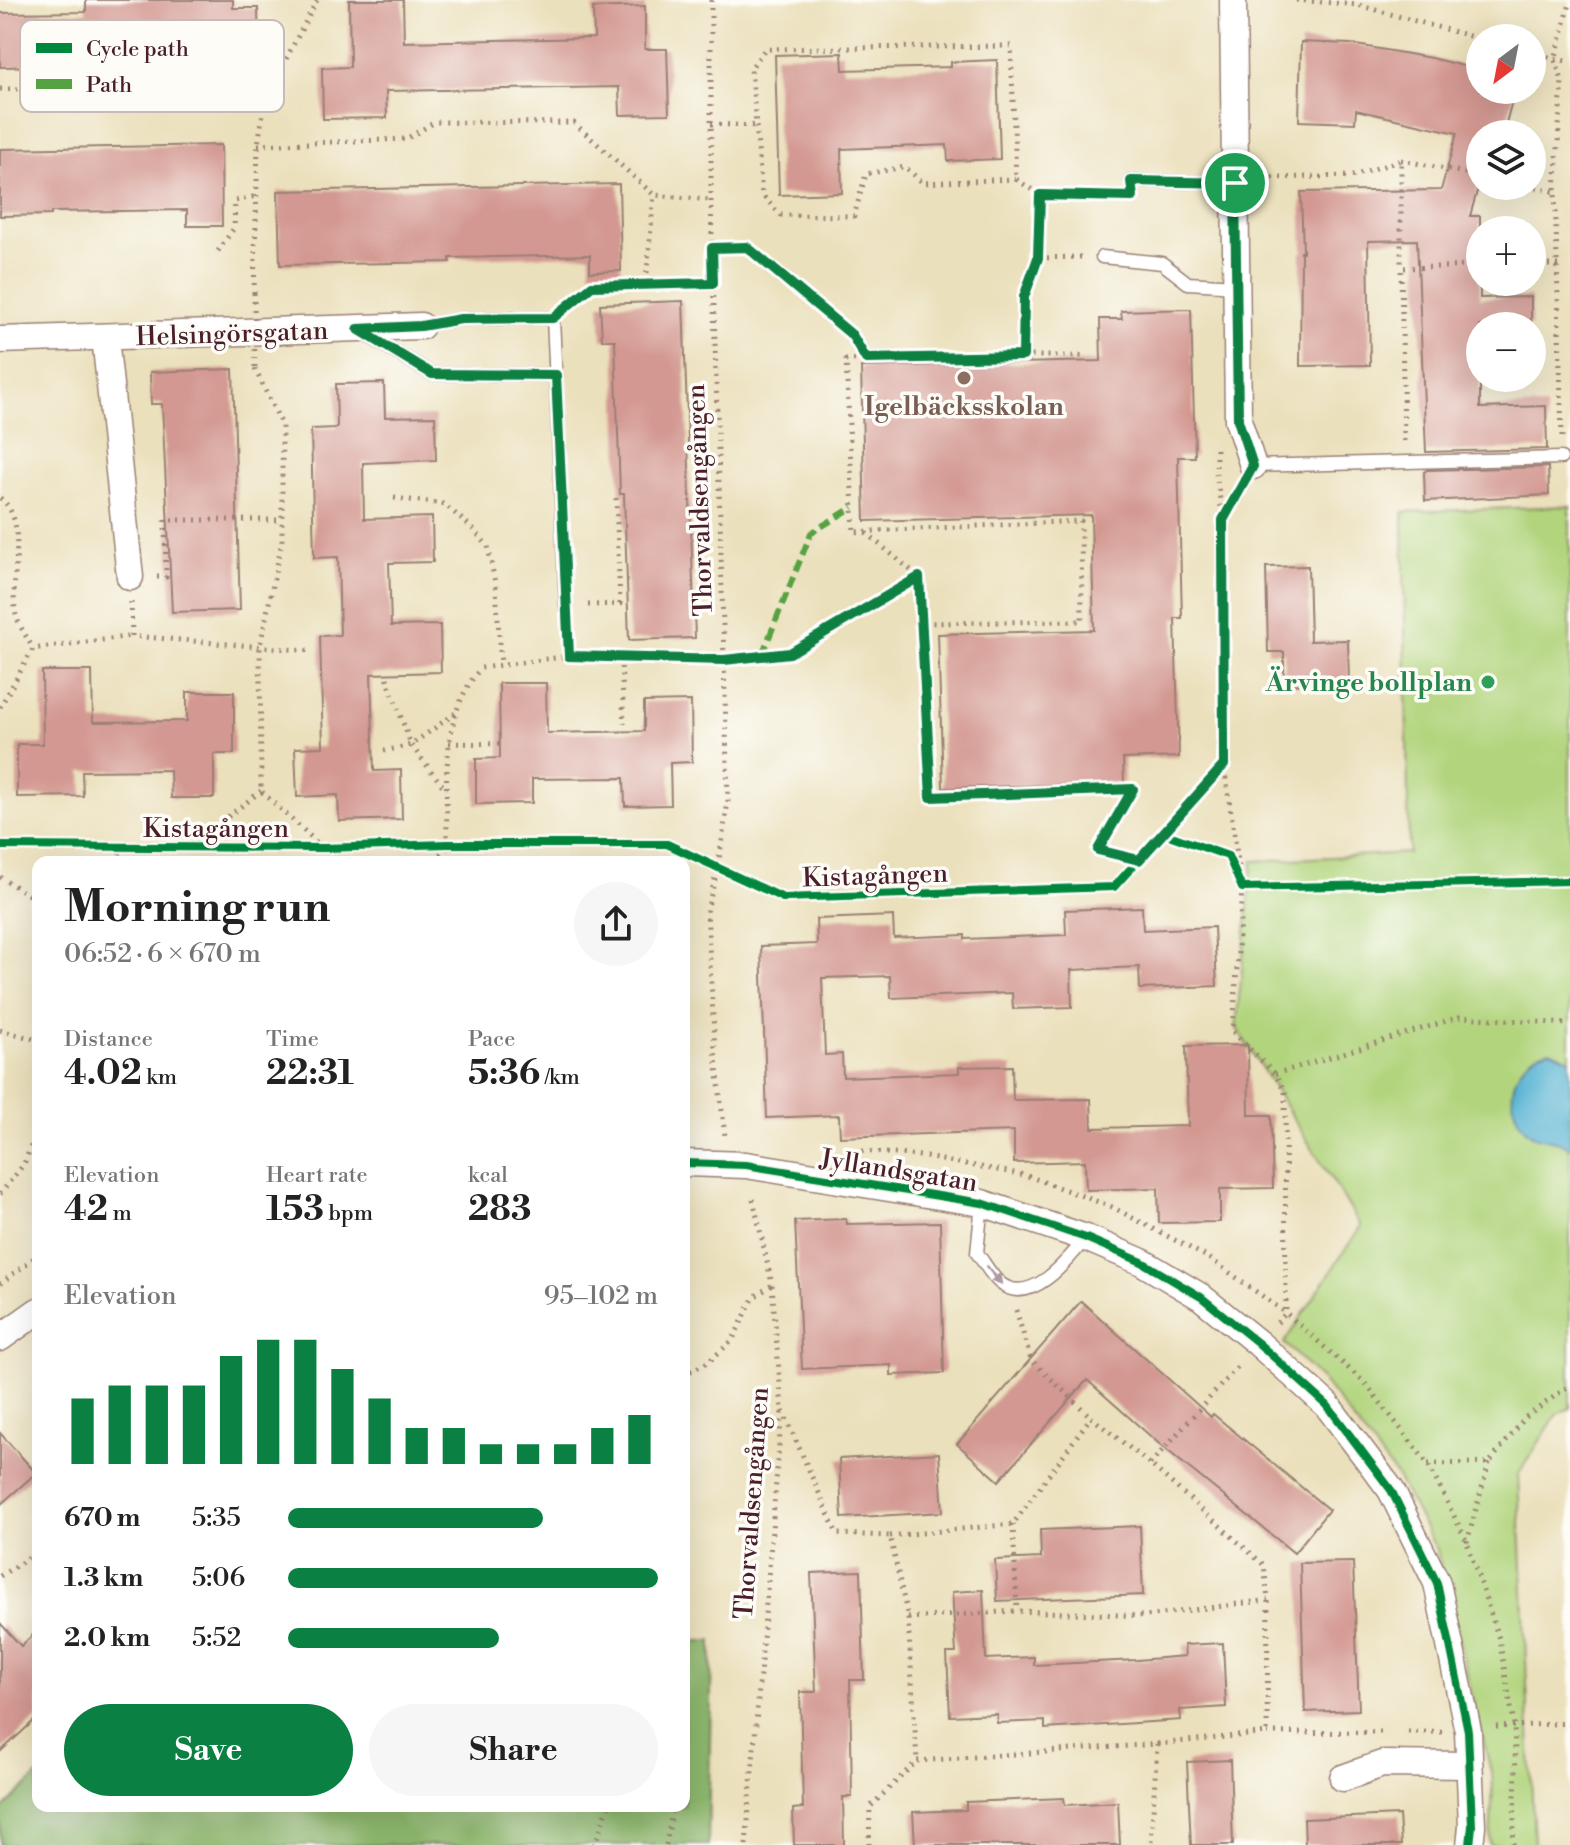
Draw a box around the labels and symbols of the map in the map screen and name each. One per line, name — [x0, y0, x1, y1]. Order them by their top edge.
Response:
legend — [20, 20, 284, 112]
north arrow — [1466, 24, 1546, 104]
text: Cycle path — [86, 36, 189, 63]
text: Path — [86, 72, 132, 99]
pin — [1201, 149, 1269, 217]
street label: Helsingörsgatan — [135, 315, 329, 353]
marker: Igelbäcksskolan — [955, 369, 973, 387]
street label: Thorvaldsengången — [680, 383, 720, 617]
place label: Igelbäcksskolan — [864, 391, 1064, 423]
place label: Ärvinge bollplan — [1265, 666, 1472, 699]
marker: Ärvinge bollplan — [1479, 673, 1497, 691]
street label: Kistagången — [143, 813, 289, 845]
street label: Kistagången — [802, 857, 948, 895]
street label: Jyllandsgatan — [817, 1143, 980, 1199]
one-way arrow — [985, 1264, 1002, 1284]
street label: Thorvaldsengången — [728, 1386, 776, 1620]

